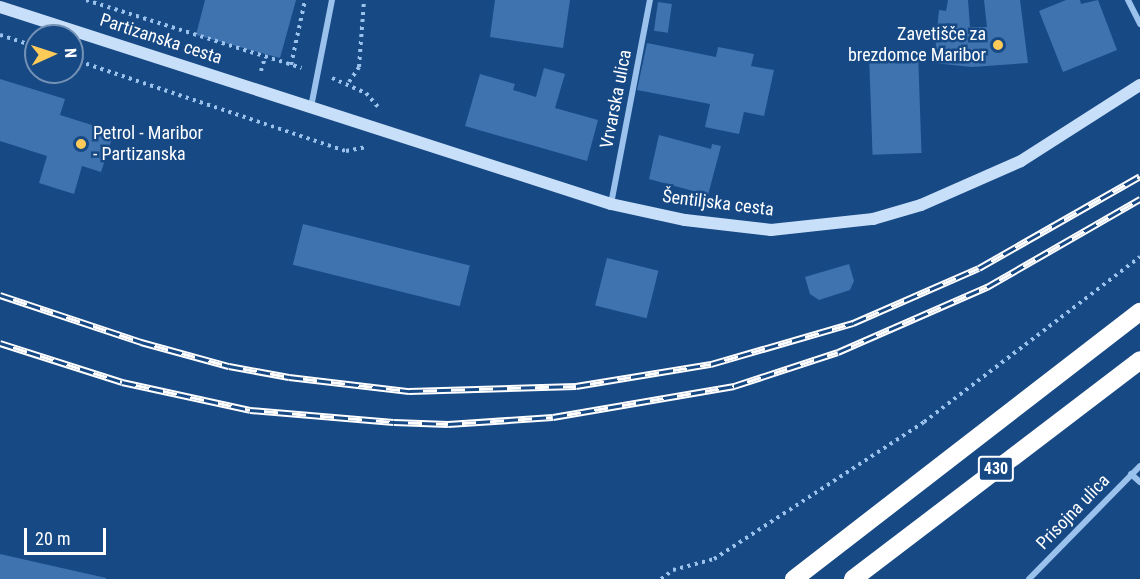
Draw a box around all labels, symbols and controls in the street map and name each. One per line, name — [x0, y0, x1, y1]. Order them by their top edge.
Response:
street label: Partizanska cesta — [97, 9, 225, 69]
north arrow — [24, 24, 84, 84]
place label: Zavetišče za brezdomce Maribor — [848, 24, 986, 66]
marker: Zavetišče za brezdomce Maribor — [991, 38, 1005, 52]
text: N — [61, 48, 80, 59]
street label: Vrvarska ulica — [596, 48, 636, 150]
place label: Petrol - Maribor - Partizanska — [93, 123, 203, 166]
marker: Petrol - Maribor - Partizanska — [74, 137, 88, 151]
street label: Šentiljska cesta — [661, 185, 775, 221]
road number: 430 — [976, 456, 1016, 482]
street label: Prisojna ulica — [1032, 470, 1114, 554]
scale bar — [27, 516, 110, 554]
text: 20 m — [35, 528, 70, 549]

